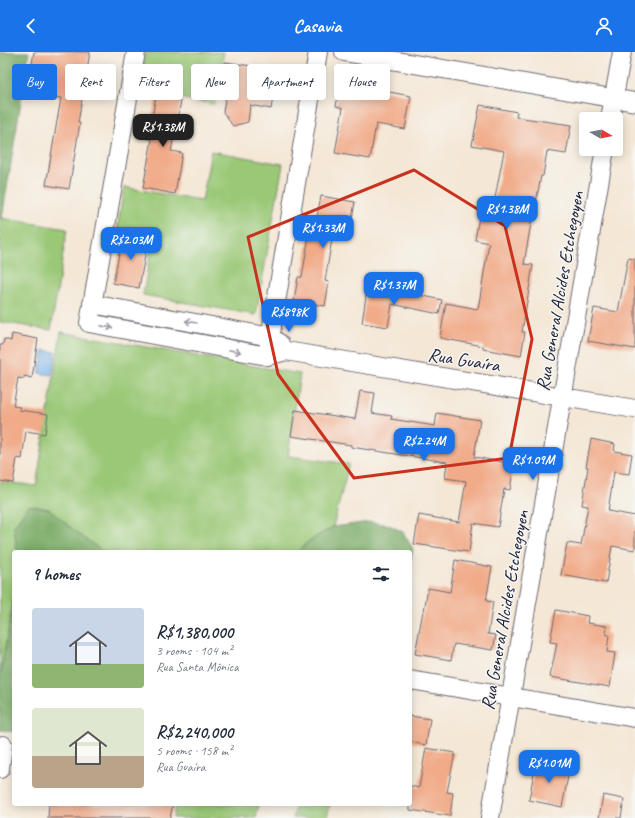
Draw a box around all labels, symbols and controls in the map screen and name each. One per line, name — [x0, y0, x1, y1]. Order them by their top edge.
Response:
icon: back — [20, 15, 42, 37]
text: Casavia — [294, 15, 341, 37]
icon: person — [593, 15, 615, 37]
chip: Buy — [12, 64, 57, 100]
chip: Rent — [65, 64, 116, 100]
chip: Filters — [124, 64, 183, 100]
chip: New — [191, 64, 239, 100]
chip: Apartment — [247, 64, 326, 100]
chip: House — [334, 64, 390, 100]
north arrow — [579, 112, 623, 156]
map controls — [579, 112, 623, 156]
pin: R$1.38M — [126, 114, 200, 148]
text: R$1.38M — [142, 119, 184, 135]
street label: Rua General Alcides Etchegoyen — [531, 189, 589, 393]
pin: R$1.38M — [470, 196, 544, 230]
text: R$1.38M — [486, 201, 528, 217]
pin: R$1.33M — [286, 215, 360, 249]
text: R$1.33M — [302, 220, 344, 236]
pin: R$2.03M — [94, 227, 168, 261]
text: R$2.03M — [110, 232, 152, 248]
pin: R$1.37M — [357, 272, 431, 306]
text: R$1.37M — [373, 277, 415, 293]
pin: R$898K — [256, 299, 322, 333]
text: R$898K — [271, 304, 307, 320]
one-way arrow — [185, 318, 198, 326]
one-way arrow — [100, 323, 113, 331]
street label: Rua Guaíra — [426, 342, 503, 378]
one-way arrow — [228, 347, 241, 355]
pin: R$2.24M — [387, 428, 461, 462]
text: R$2.24M — [403, 433, 445, 449]
pin: R$1.09M — [496, 447, 570, 481]
text: R$1.09M — [512, 452, 554, 468]
street label: Rua General Alcides Etchegoyen — [476, 508, 534, 712]
icon: filters — [370, 563, 392, 585]
text: 9 homes — [32, 564, 80, 585]
text: R$1,380,000 — [156, 622, 233, 643]
icon: home — [64, 624, 112, 672]
text: 3 rooms · 104 m² — [156, 643, 232, 659]
text: Rua Santa Mônica — [156, 659, 238, 675]
text: R$2,240,000 — [156, 722, 233, 743]
icon: home — [64, 724, 112, 772]
text: 5 rooms · 158 m² — [156, 743, 232, 759]
pin: R$1.01M — [512, 750, 586, 784]
text: R$1.01M — [528, 755, 570, 771]
text: Rua Guaíra — [156, 759, 205, 775]

